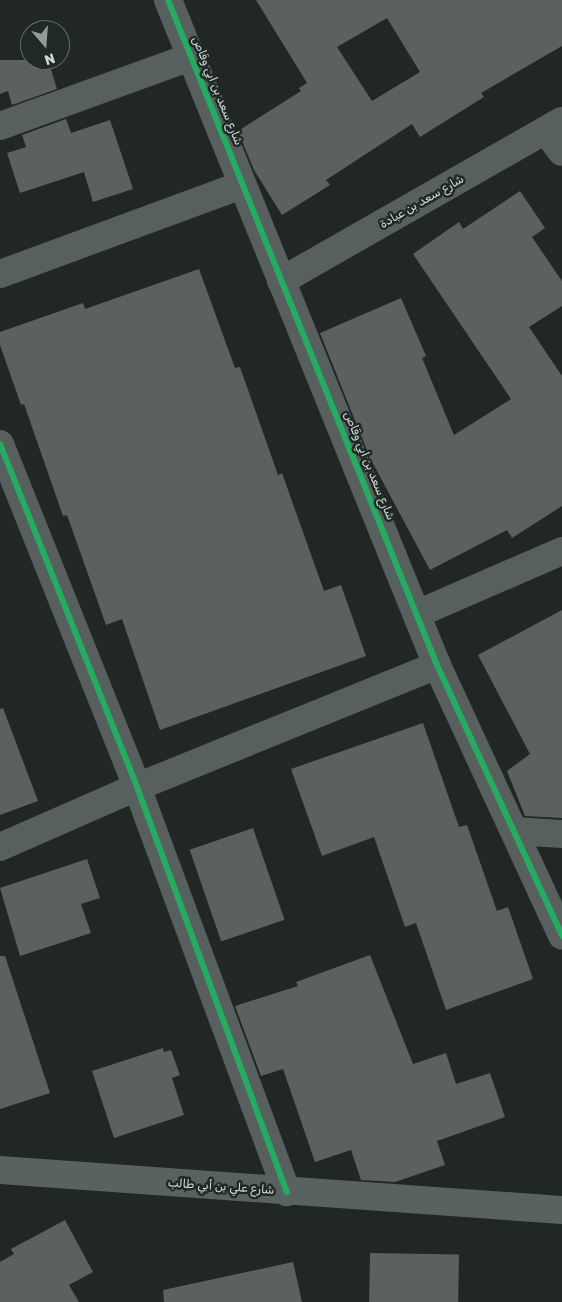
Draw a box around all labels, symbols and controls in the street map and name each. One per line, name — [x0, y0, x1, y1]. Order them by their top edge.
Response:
north arrow — [20, 20, 70, 70]
street label: شارع سعد بن ابي وقاص — [189, 34, 245, 148]
text: N — [42, 49, 57, 68]
street label: شارع سعد بن عبادة — [377, 172, 467, 232]
street label: شارع سعد بن ابي وقاص — [341, 409, 397, 523]
street label: شارع علي بن أبي طالب — [167, 1176, 275, 1198]

